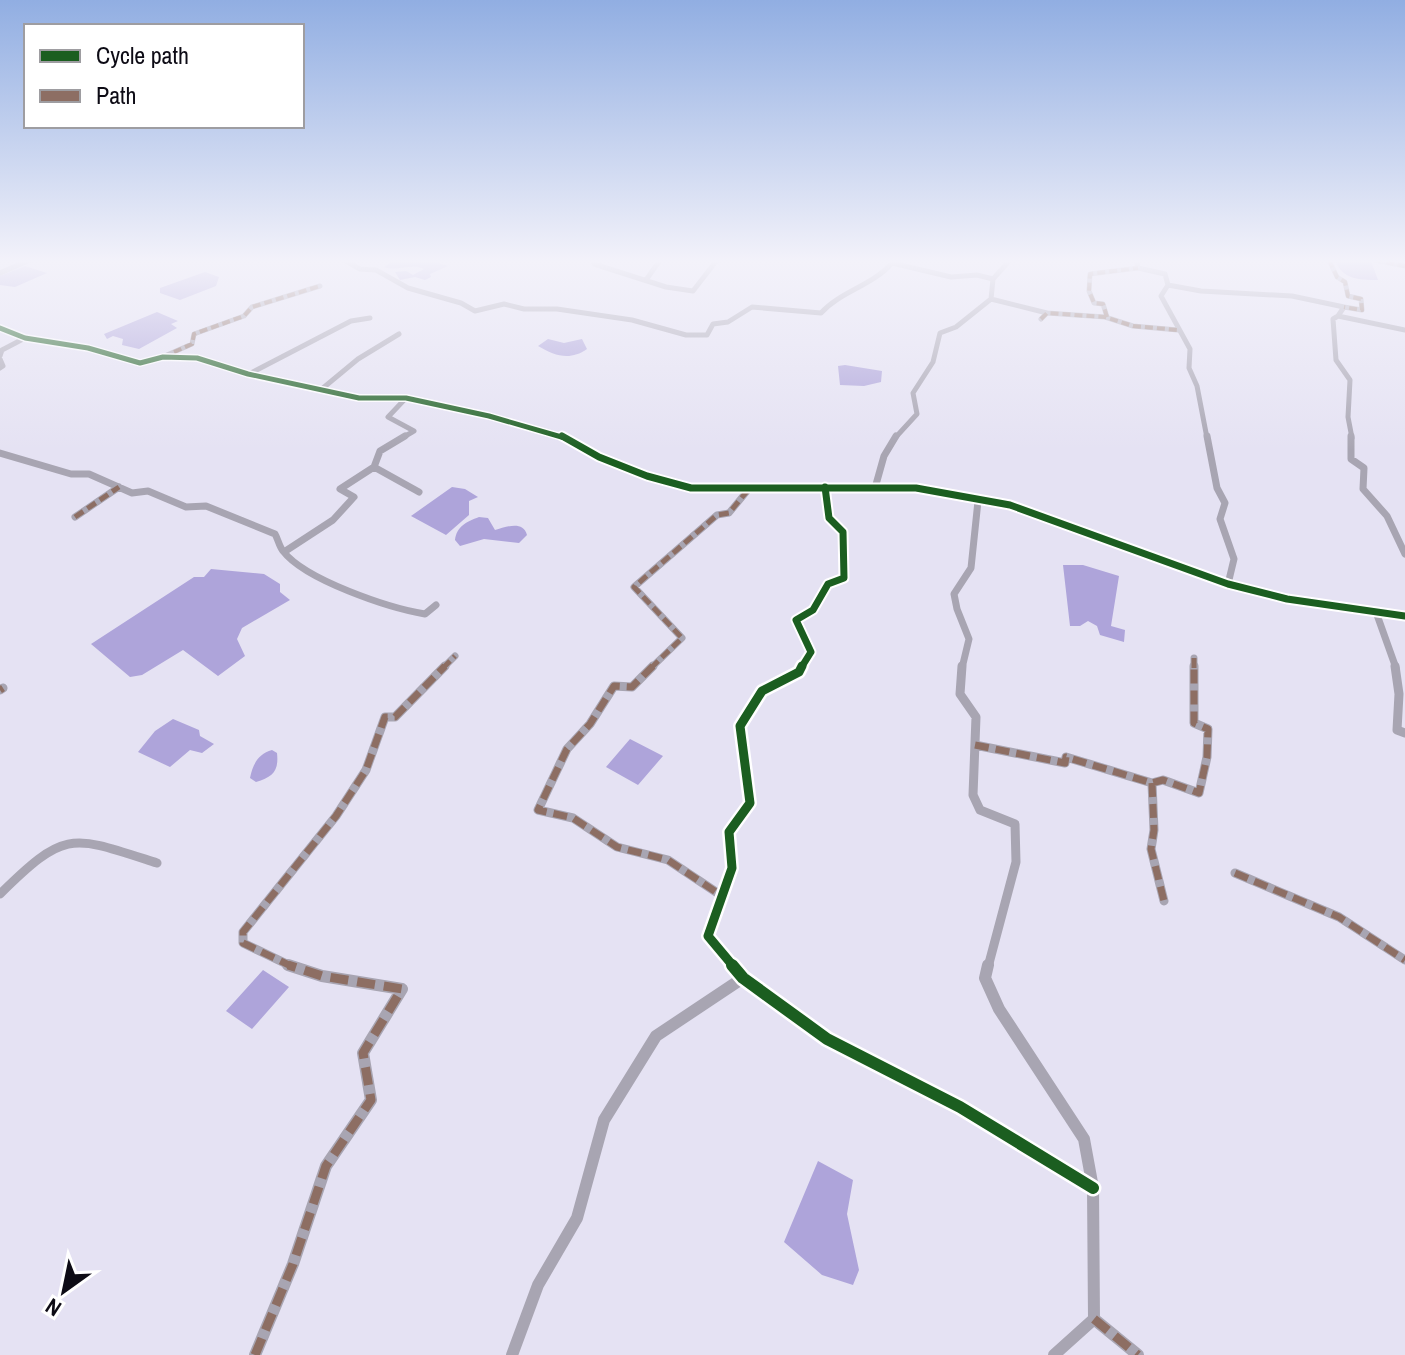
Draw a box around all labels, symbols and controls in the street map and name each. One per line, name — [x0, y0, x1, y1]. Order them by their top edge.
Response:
legend — [24, 24, 304, 128]
text: Cycle path — [96, 39, 189, 71]
text: Path — [96, 79, 137, 111]
north arrow — [24, 1251, 104, 1331]
text: N — [39, 1292, 67, 1324]

